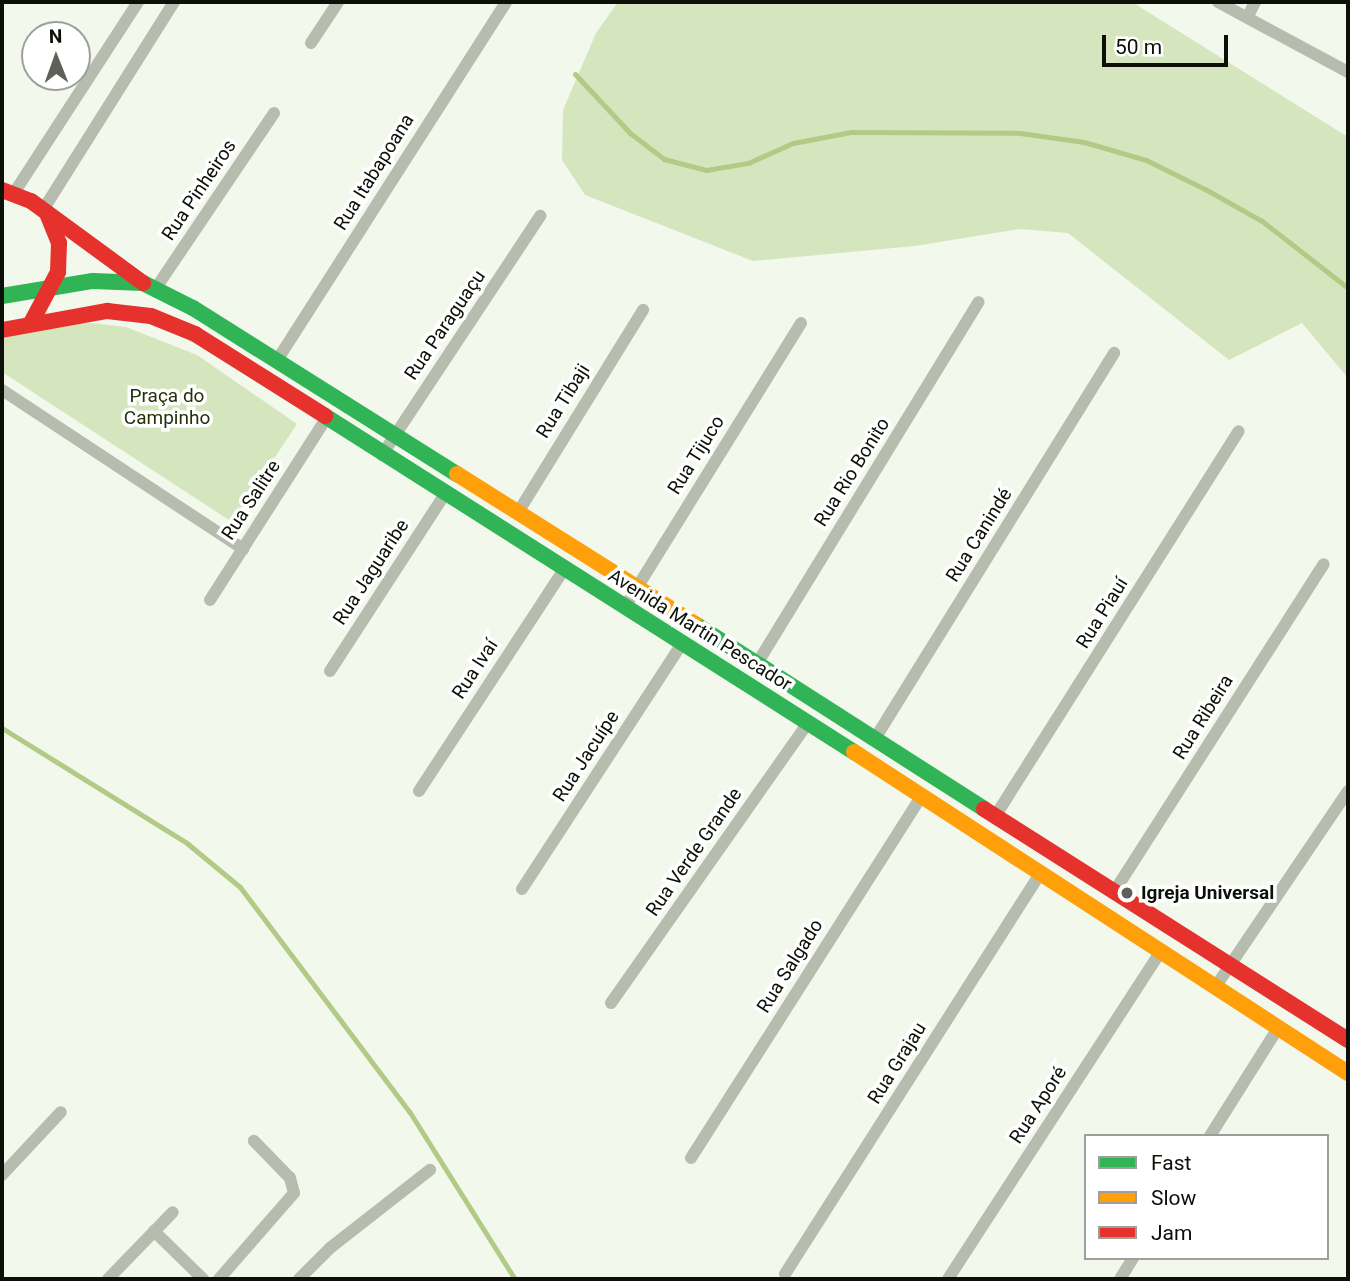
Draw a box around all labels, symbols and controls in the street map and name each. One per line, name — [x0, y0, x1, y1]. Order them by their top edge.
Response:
north arrow — [21, 21, 91, 91]
scale bar — [1105, 21, 1231, 65]
text: N — [49, 25, 63, 48]
text: 50 m — [1115, 35, 1162, 59]
street label: Rua Itabapoana — [329, 110, 419, 234]
street label: Rua Pinheiros — [157, 135, 241, 245]
street label: Rua Paraguaçu — [400, 266, 490, 384]
street label: Rua Tibaji — [531, 360, 595, 442]
park label: Praça do Campinho — [124, 385, 210, 429]
street label: Rua Tijuco — [663, 411, 729, 499]
street label: Rua Rio Bonito — [810, 413, 894, 531]
street label: Rua Salitre — [217, 456, 285, 544]
street label: Rua Canindé — [941, 484, 1017, 586]
street label: Rua Jaguaribe — [328, 515, 414, 629]
street label: Avenida Martin Pescador — [604, 564, 796, 696]
street label: Rua Piauí — [1071, 573, 1133, 653]
street label: Rua Ivaí — [447, 635, 503, 703]
street label: Rua Ribeira — [1168, 671, 1238, 763]
street label: Rua Jacuípe — [548, 706, 624, 806]
street label: Rua Verde Grande — [641, 783, 747, 921]
place label: Igreja Universal — [1141, 882, 1274, 904]
marker: Igreja Universal — [1119, 885, 1135, 901]
street label: Rua Salgado — [752, 915, 828, 1017]
street label: Rua Grajau — [863, 1018, 931, 1108]
street label: Rua Aporé — [1005, 1062, 1071, 1148]
legend — [1084, 1134, 1329, 1260]
text: Fast — [1151, 1151, 1191, 1175]
text: Slow — [1151, 1186, 1196, 1210]
text: Jam — [1151, 1221, 1192, 1245]

